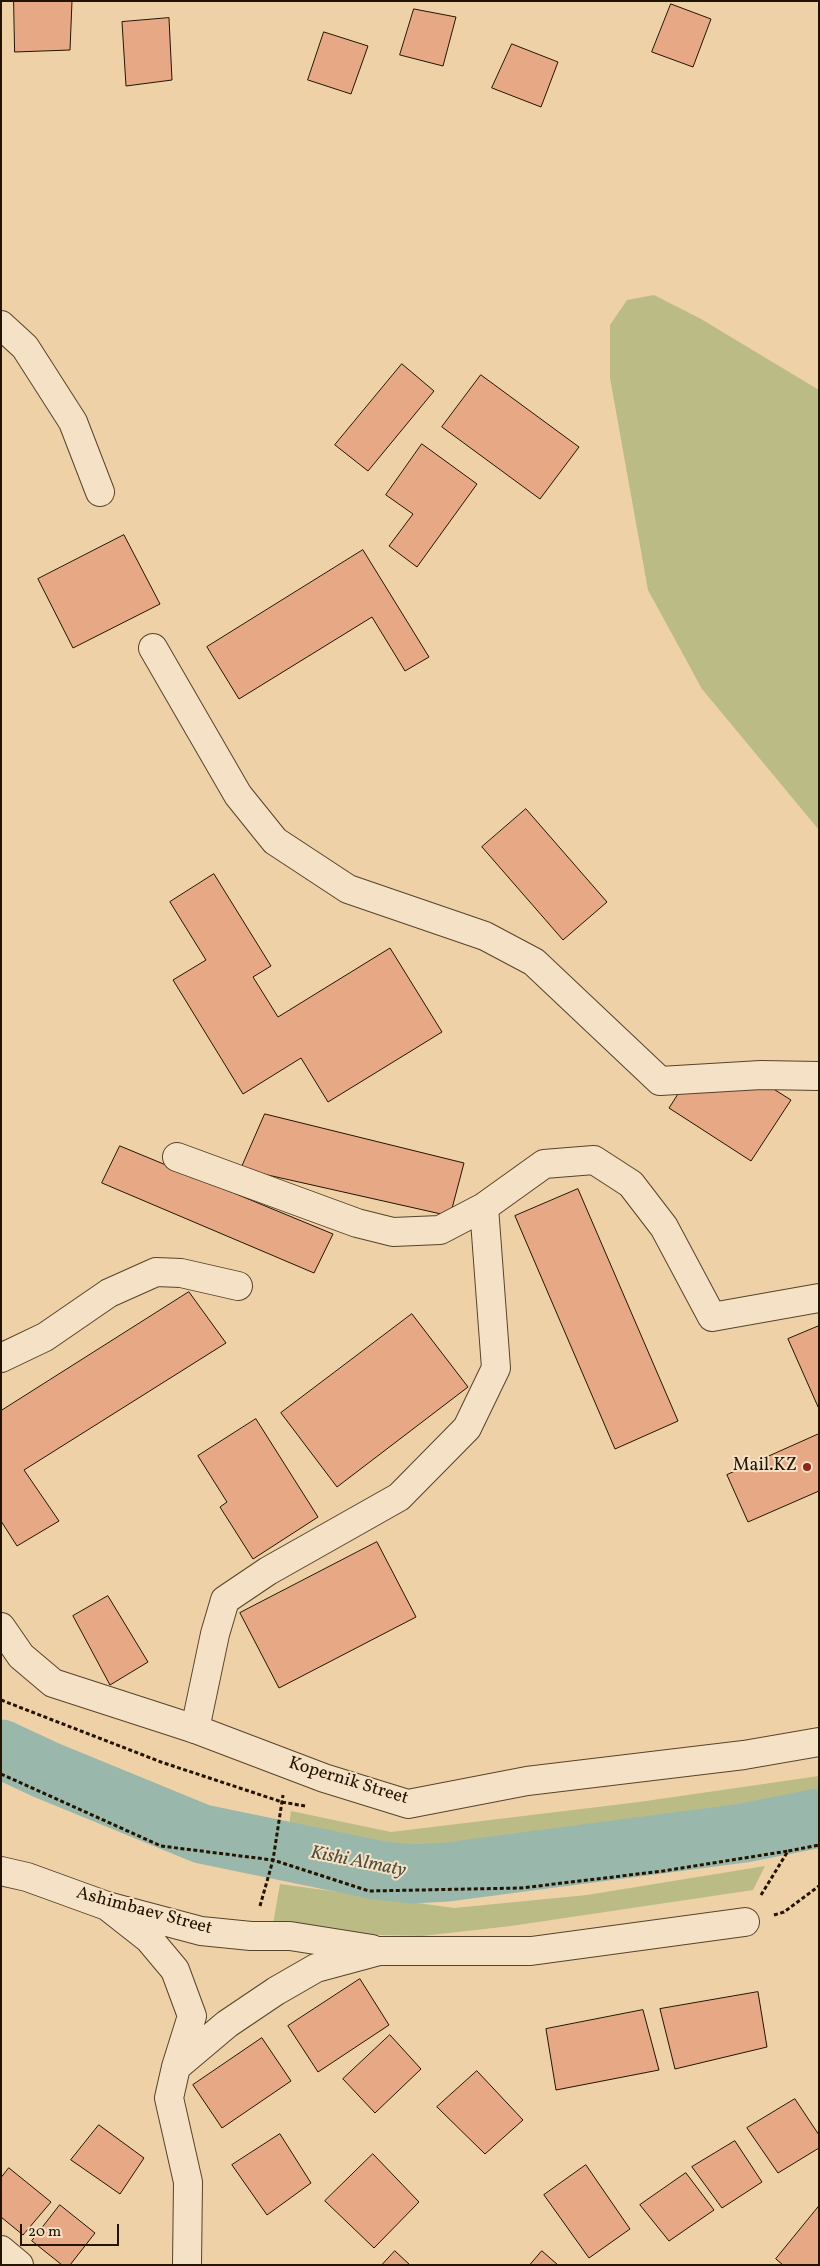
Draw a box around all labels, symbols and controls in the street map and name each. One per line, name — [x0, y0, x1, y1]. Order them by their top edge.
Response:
place label: Mail.KZ — [733, 1456, 797, 1478]
marker: Mail.KZ — [801, 1461, 813, 1473]
street label: Kopernik Street — [285, 1754, 411, 1810]
water label: Kіshі Almaty — [308, 1843, 408, 1883]
street label: Ashimbaev Street — [74, 1883, 214, 1941]
scale bar — [22, 2214, 121, 2246]
text: 20 m — [28, 2222, 61, 2243]

